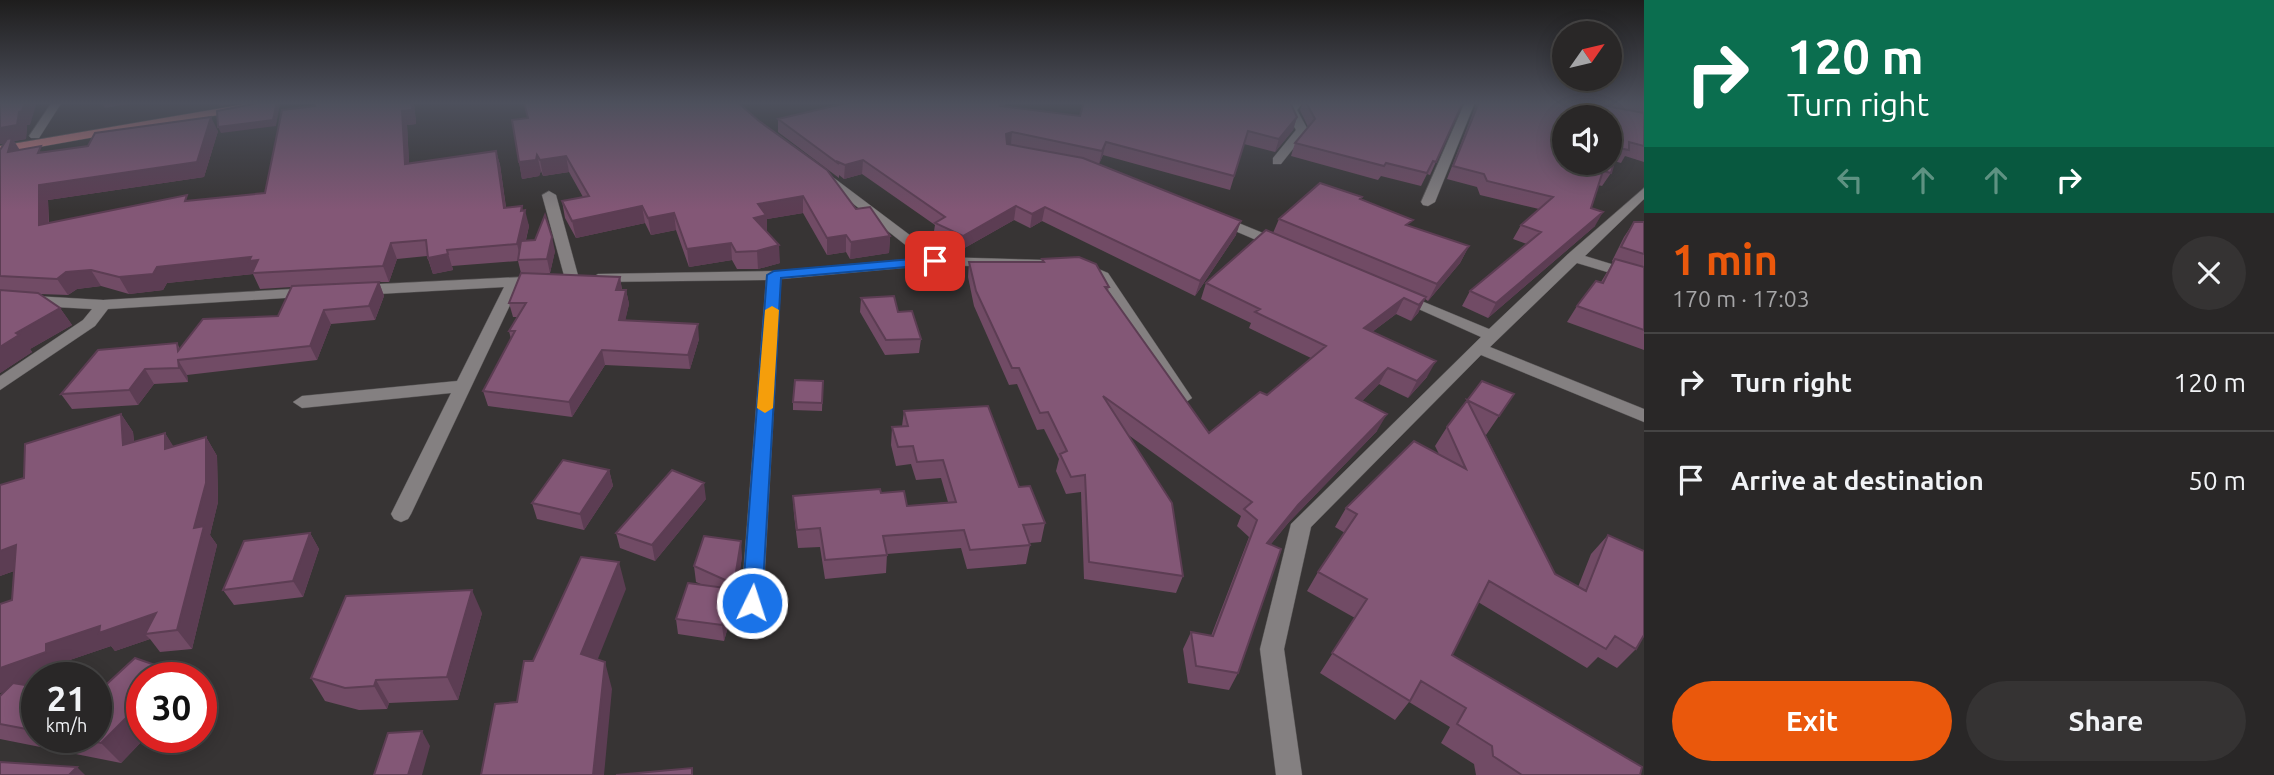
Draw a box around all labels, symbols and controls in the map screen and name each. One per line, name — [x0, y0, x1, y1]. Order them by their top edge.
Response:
north arrow — [1552, 21, 1622, 91]
map controls — [1552, 21, 1622, 175]
icon: right — [1672, 28, 1763, 119]
text: 120 m — [1787, 28, 1924, 83]
text: Turn right — [1787, 86, 1929, 122]
button: sound — [1552, 105, 1622, 175]
icon: left — [1831, 161, 1869, 199]
icon: ahead — [1904, 161, 1942, 199]
icon: ahead — [1977, 161, 2015, 199]
icon: right — [2050, 161, 2088, 199]
pin — [905, 231, 965, 291]
text: 1 min — [1672, 236, 1778, 283]
button: close — [2172, 236, 2246, 310]
icon: arrive — [916, 242, 954, 280]
text: 170 m · 17:03 — [1672, 286, 1810, 311]
icon: right — [1672, 363, 1710, 401]
text: Turn right — [1731, 368, 1852, 397]
text: 120 m — [2174, 368, 2246, 397]
icon: arrive — [1672, 461, 1710, 499]
text: Arrive at destination — [1731, 466, 1984, 495]
text: 50 m — [2188, 466, 2246, 495]
position arrow — [715, 566, 789, 640]
speed limit sign: 30 — [126, 662, 217, 753]
text: 21 — [47, 678, 86, 718]
button: Exit — [1672, 681, 1952, 761]
button: Share — [1966, 681, 2246, 761]
text: km/h — [46, 715, 87, 735]

